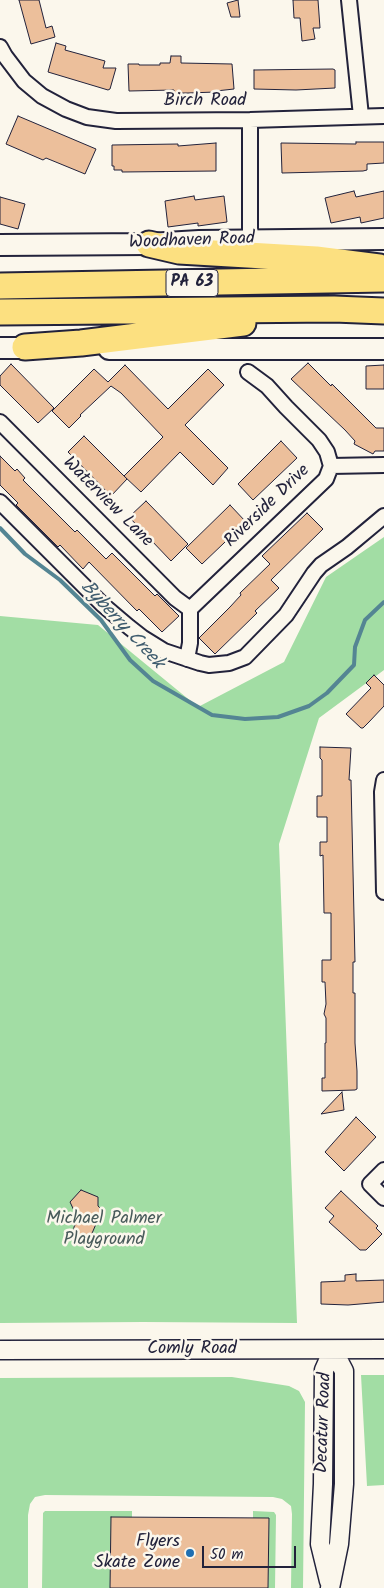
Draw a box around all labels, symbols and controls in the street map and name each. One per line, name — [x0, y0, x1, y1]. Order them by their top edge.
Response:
street label: Birch Road — [164, 91, 246, 113]
street label: Woodhaven Road — [129, 229, 255, 255]
road number: PA 63 — [166, 270, 218, 296]
street label: Waterview Lane — [57, 453, 157, 553]
street label: Riverside Drive — [221, 461, 315, 553]
water label: Byberry Creek — [74, 577, 168, 675]
park label: Michael Palmer Playground — [46, 1209, 162, 1252]
street label: Comly Road — [147, 1339, 237, 1361]
street label: Decatur Road — [312, 1372, 338, 1474]
place label: Flyers Skate Zone — [94, 1532, 180, 1575]
scale bar — [204, 1536, 298, 1568]
text: 50 m — [210, 1543, 244, 1567]
marker: Flyers Skate Zone — [184, 1547, 196, 1559]

